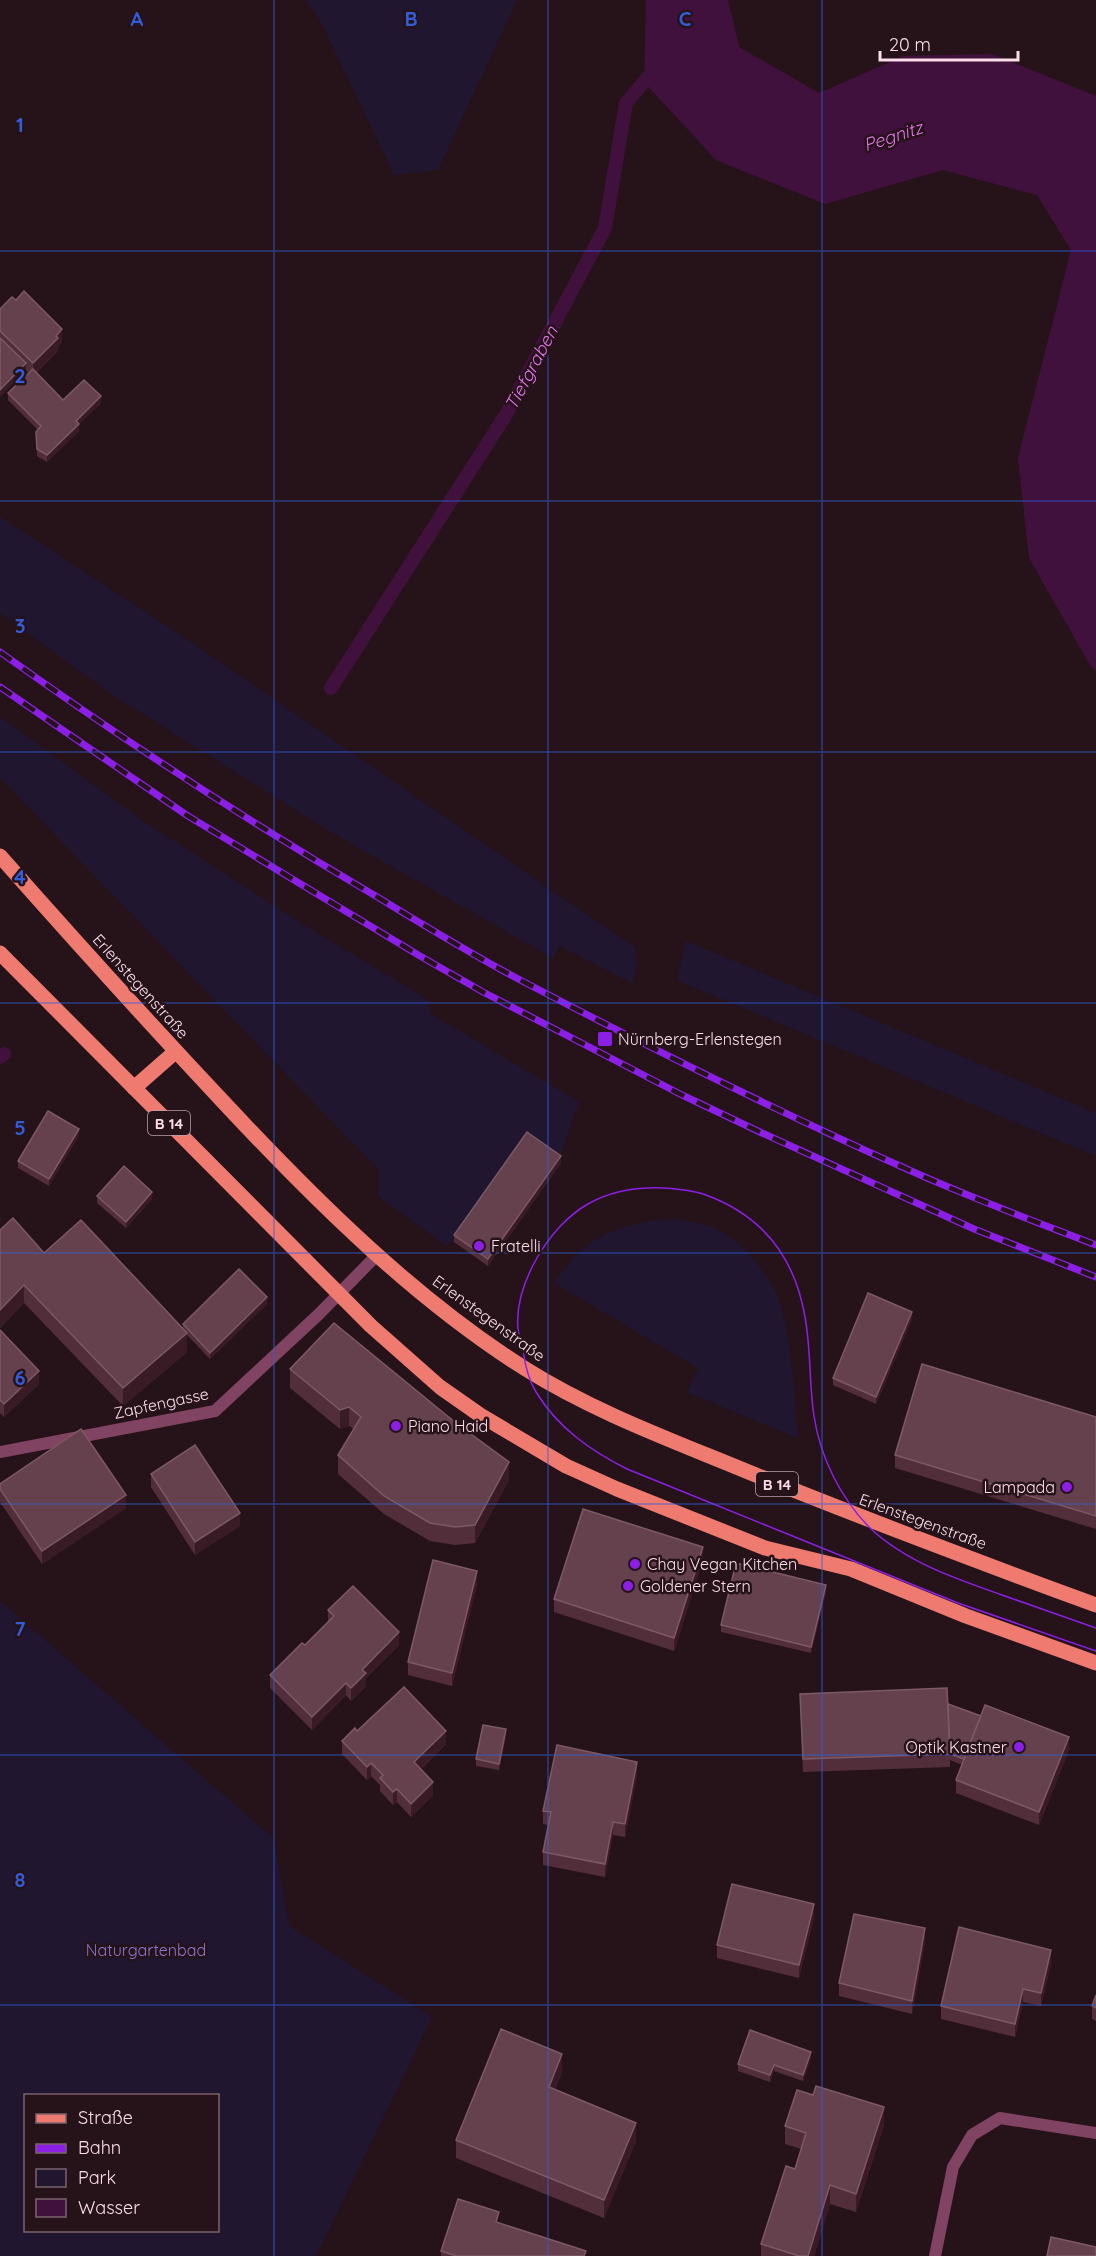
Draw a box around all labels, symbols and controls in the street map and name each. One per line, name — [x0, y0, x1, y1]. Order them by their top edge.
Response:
text: A — [131, 6, 144, 31]
text: B — [404, 6, 418, 31]
text: C — [679, 6, 692, 31]
scale bar — [880, 24, 1018, 62]
text: 20 m — [889, 33, 931, 56]
text: 1 — [16, 112, 24, 137]
water label: Pegnitz — [861, 115, 928, 156]
water label: Tiefgraben — [499, 322, 563, 414]
text: 2 — [14, 363, 26, 388]
text: 3 — [15, 613, 25, 638]
text: 4 — [14, 864, 26, 889]
street label: Erlenstegenstraße — [89, 929, 193, 1043]
place label: Nürnberg-Erlenstegen — [618, 1029, 782, 1049]
marker: Nürnberg-Erlenstegen — [596, 1030, 614, 1048]
road number: B 14 — [148, 1111, 190, 1135]
text: 5 — [14, 1115, 26, 1140]
place label: Fratelli — [491, 1236, 541, 1256]
marker: Fratelli — [472, 1239, 486, 1253]
street label: Erlenstegenstraße — [429, 1270, 549, 1366]
text: 6 — [14, 1365, 26, 1390]
street label: Zapfengasse — [112, 1383, 210, 1423]
place label: Piano Haid — [408, 1416, 488, 1436]
marker: Piano Haid — [389, 1419, 403, 1433]
road number: B 14 — [756, 1472, 798, 1496]
place label: Lampada — [983, 1477, 1055, 1497]
marker: Lampada — [1060, 1480, 1074, 1494]
street label: Erlenstegenstraße — [857, 1489, 989, 1553]
place label: Chay Vegan Kitchen — [647, 1554, 797, 1574]
marker: Chay Vegan Kitchen — [628, 1557, 642, 1571]
place label: Goldener Stern — [640, 1576, 751, 1596]
marker: Goldener Stern — [621, 1579, 635, 1593]
text: 7 — [15, 1616, 26, 1641]
place label: Optik Kastner — [905, 1737, 1007, 1757]
marker: Optik Kastner — [1012, 1740, 1026, 1754]
text: 8 — [15, 1867, 26, 1892]
park label: Naturgartenbad — [86, 1940, 206, 1960]
legend — [24, 2094, 219, 2232]
text: Straße — [78, 2106, 133, 2129]
text: Bahn — [78, 2136, 121, 2159]
text: Park — [78, 2166, 116, 2189]
text: Wasser — [78, 2196, 140, 2219]

